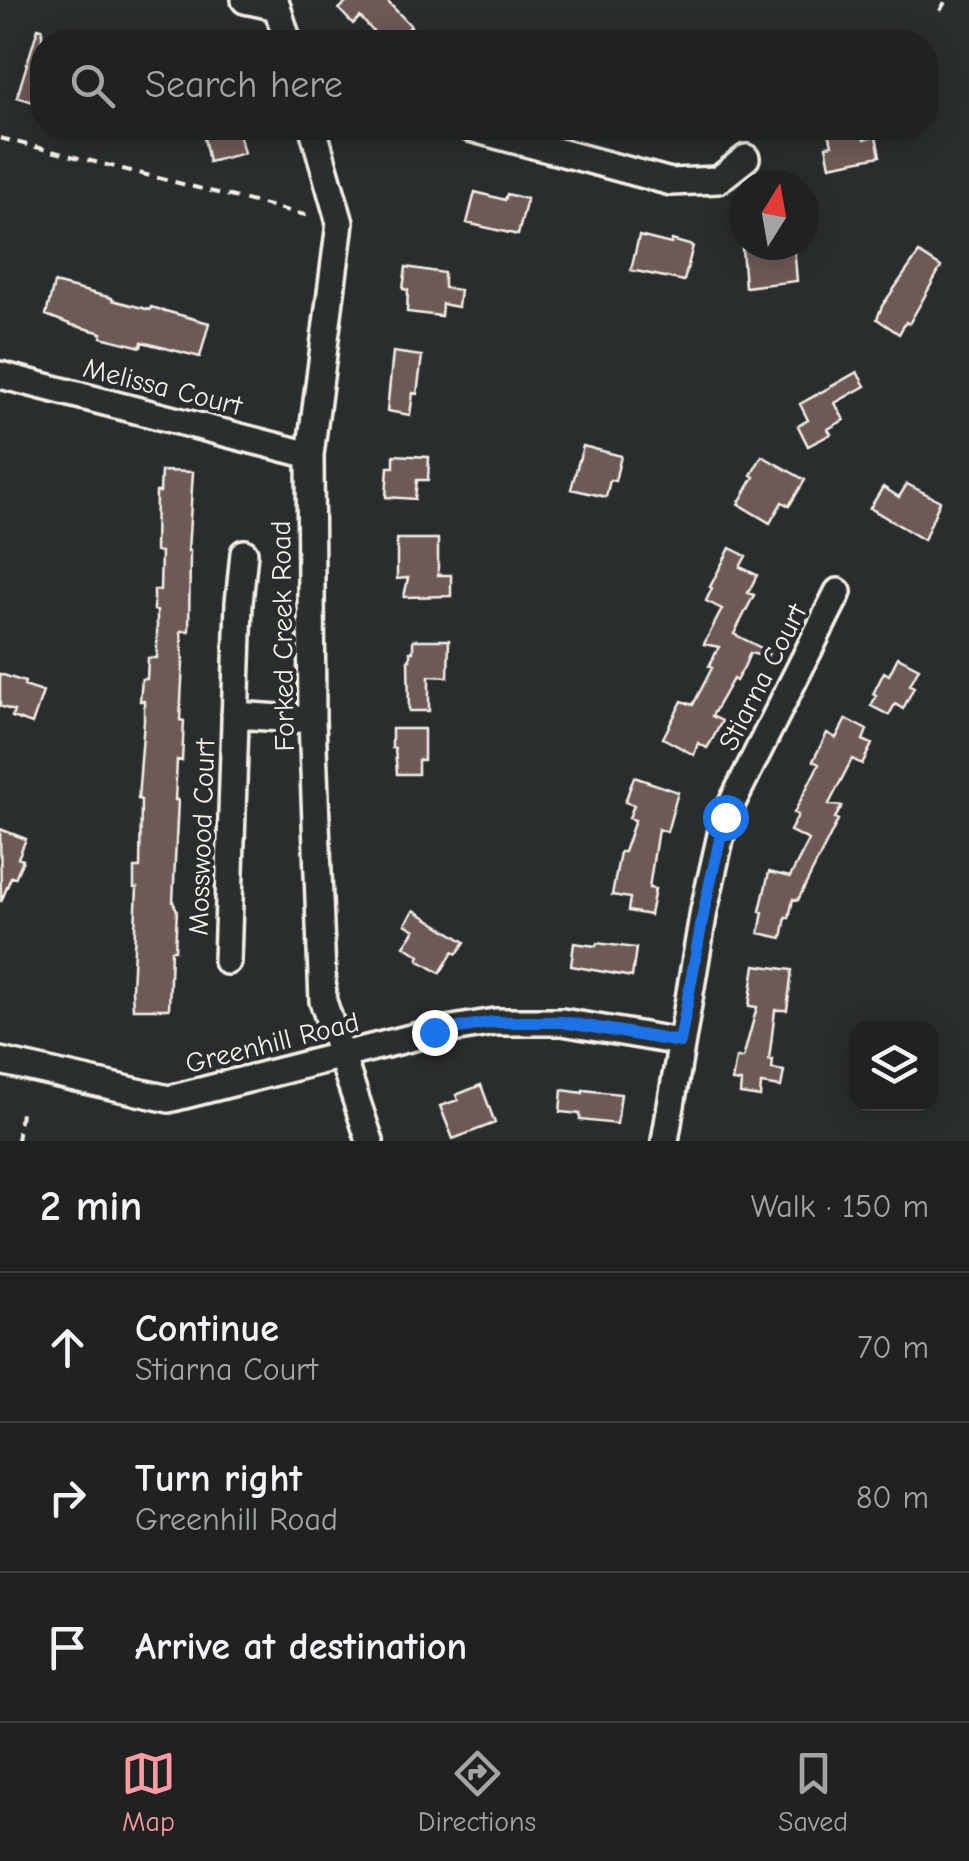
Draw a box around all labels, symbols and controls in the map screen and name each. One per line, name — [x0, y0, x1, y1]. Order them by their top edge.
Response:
search box — [30, 30, 939, 140]
icon: search — [65, 58, 120, 113]
text: Search here — [145, 63, 343, 107]
north arrow — [729, 170, 819, 260]
street label: Melissa Court — [80, 352, 246, 422]
street label: Forked Creek Road — [265, 520, 301, 752]
street label: Stiarna Court — [712, 598, 814, 756]
street label: Mosswood Court — [183, 737, 221, 936]
route start — [703, 795, 749, 841]
street label: Greenhill Road — [182, 1006, 362, 1080]
route end — [412, 1010, 458, 1056]
map controls — [849, 1021, 939, 1111]
button: layers — [849, 1021, 939, 1111]
text: 2 min — [40, 1182, 142, 1231]
text: Walk · 150 m — [751, 1188, 929, 1225]
text: Continue — [135, 1307, 279, 1351]
icon: ahead — [40, 1320, 95, 1375]
text: 70 m — [857, 1329, 929, 1366]
text: Stiarna Court — [135, 1351, 318, 1388]
text: Turn right — [135, 1457, 302, 1501]
icon: right — [40, 1470, 95, 1525]
text: 80 m — [856, 1479, 929, 1516]
text: Greenhill Road — [135, 1501, 338, 1538]
icon: arrive — [40, 1620, 95, 1675]
text: Arrive at destination — [135, 1625, 467, 1669]
tab: Map — [121, 1746, 176, 1838]
tab: Directions — [418, 1746, 536, 1838]
tab: Saved — [778, 1746, 848, 1838]

